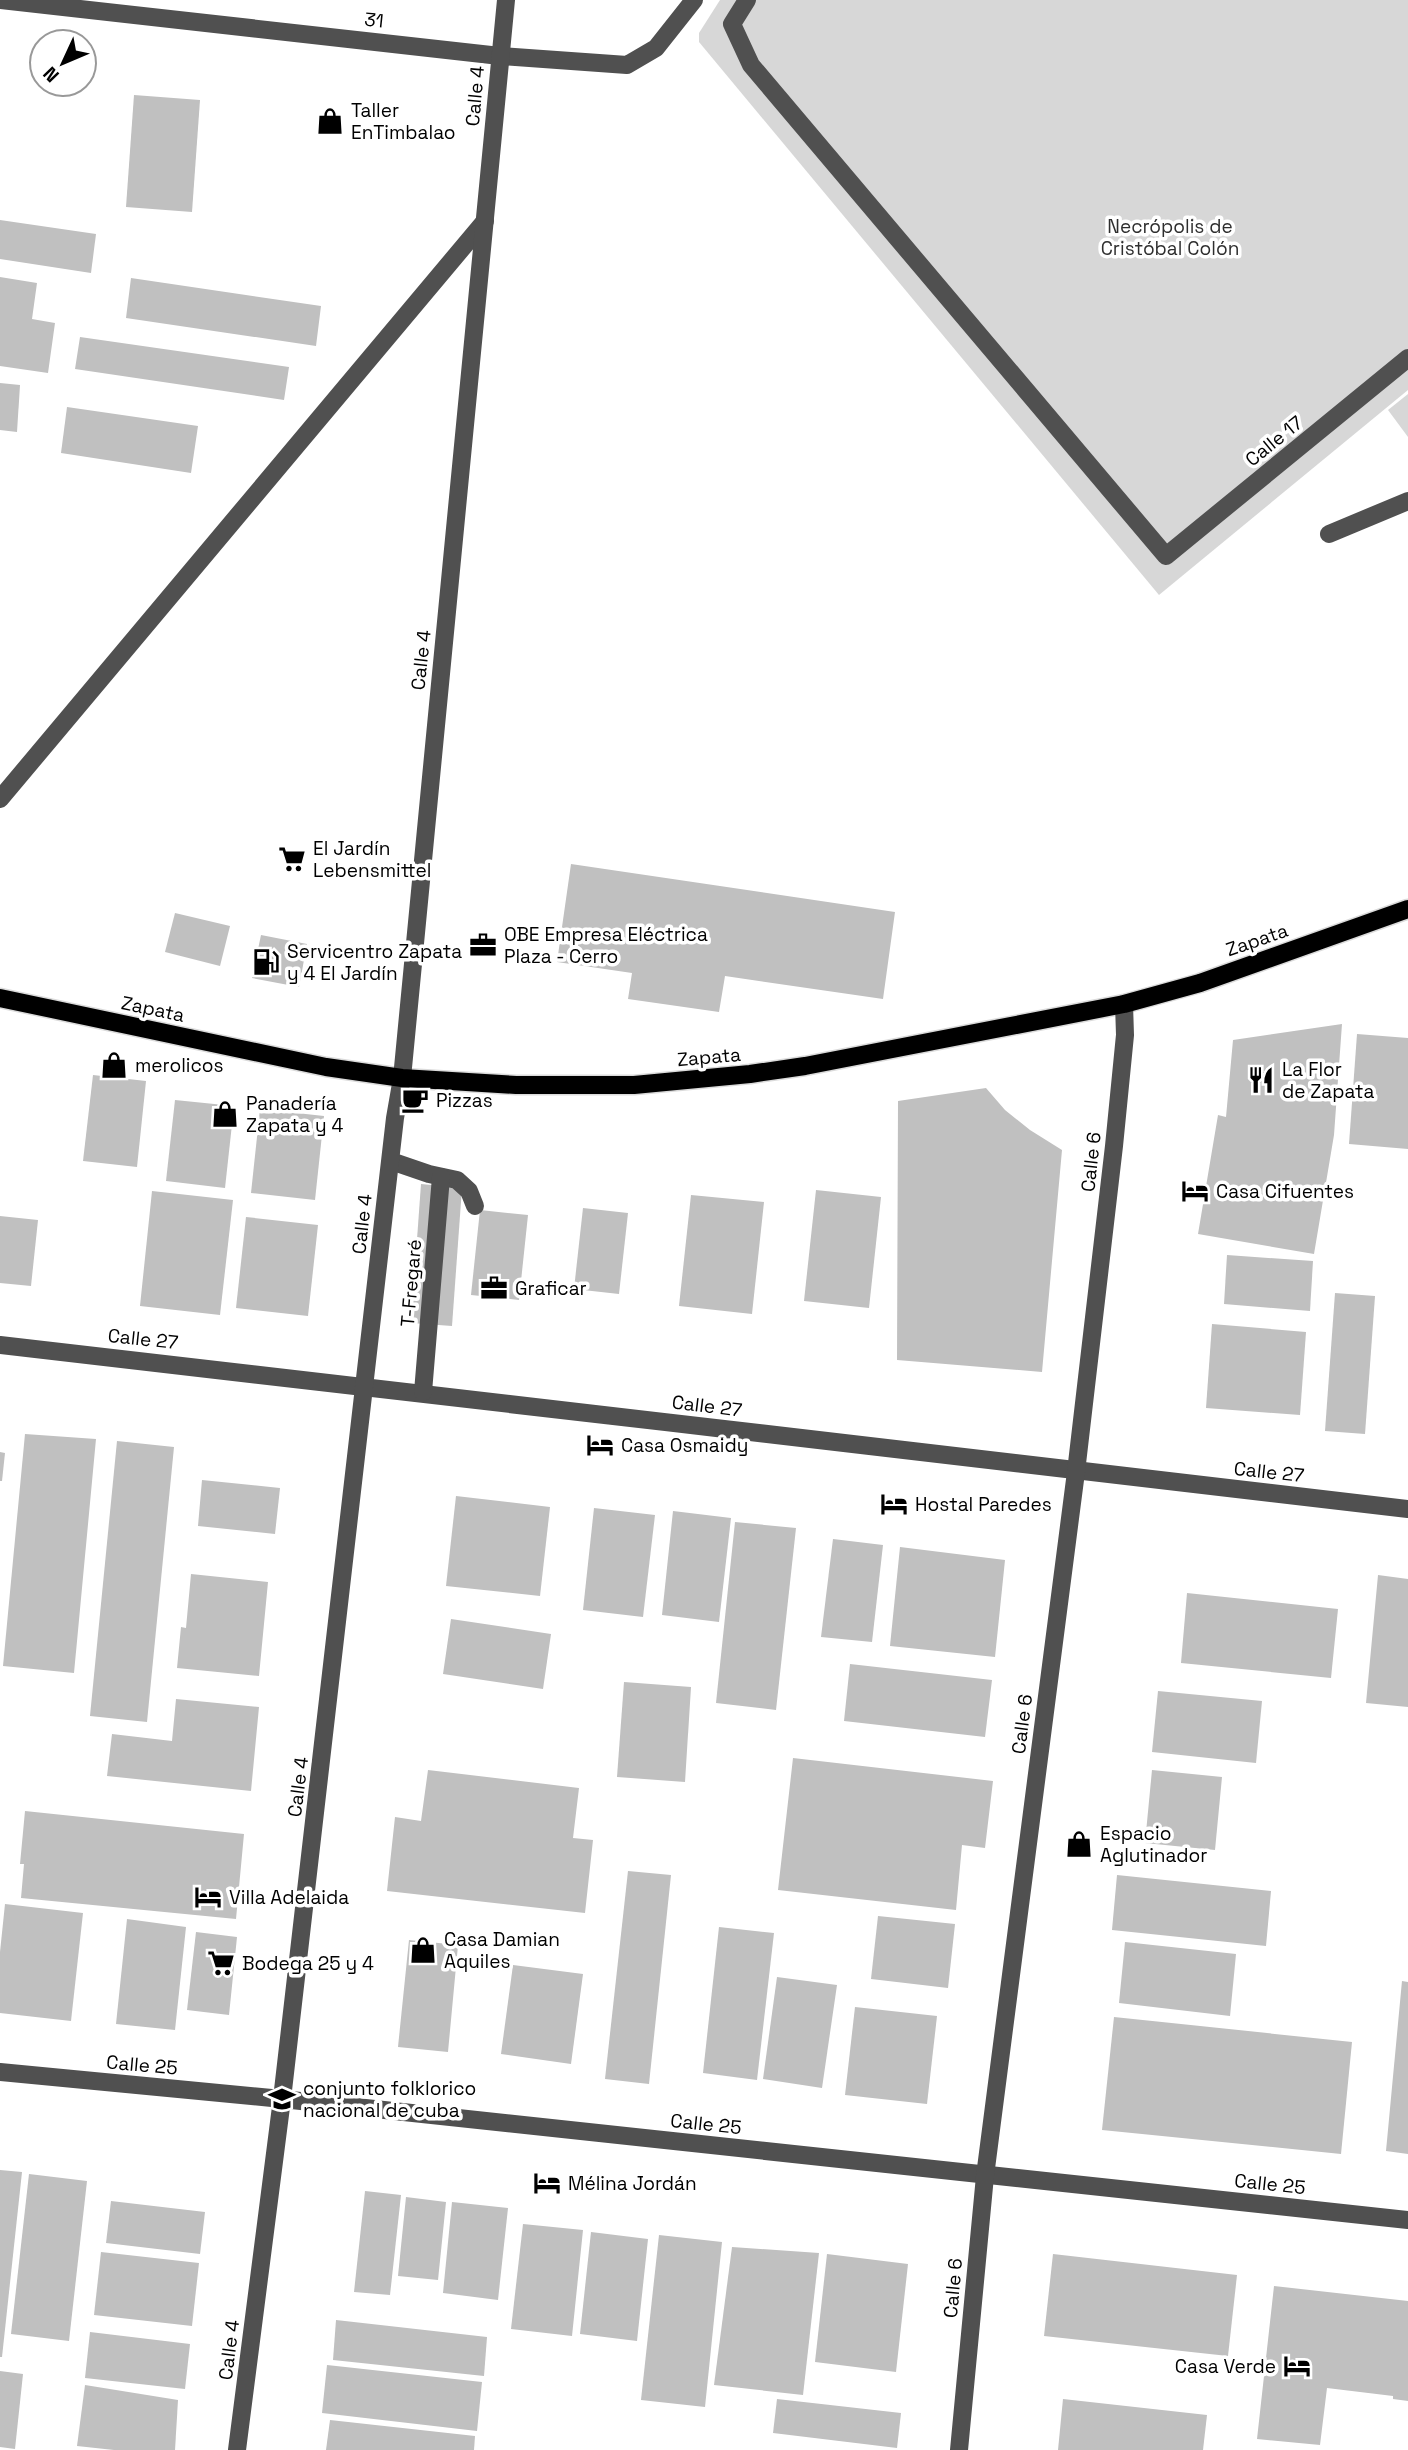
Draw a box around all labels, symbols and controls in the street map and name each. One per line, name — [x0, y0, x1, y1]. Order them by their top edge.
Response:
street label: 31 — [363, 7, 385, 33]
north arrow — [28, 28, 98, 98]
text: N — [38, 61, 65, 88]
street label: Calle 4 — [460, 65, 490, 127]
place label: Taller EnTimbalao — [351, 98, 456, 145]
shop icon: Taller EnTimbalao — [315, 106, 345, 136]
park label: Necrópolis de Cristóbal Colón — [1101, 214, 1239, 261]
street label: Calle 17 — [1240, 410, 1308, 472]
street label: Calle 4 — [405, 629, 437, 691]
place label: El Jardín Lebensmittel — [313, 836, 431, 883]
supermarket icon: El Jardín Lebensmittel — [277, 844, 307, 874]
street label: Zapata — [1223, 918, 1291, 962]
place label: OBE Empresa Eléctrica Plaza - Cerro — [504, 922, 708, 969]
office icon: OBE Empresa Eléctrica Plaza - Cerro — [468, 930, 498, 960]
place label: Servicentro Zapata y 4 El Jardín — [287, 939, 462, 986]
fuel station icon: Servicentro Zapata y 4 El Jardín — [251, 947, 281, 977]
street label: Zapata — [119, 990, 187, 1028]
street label: Zapata — [676, 1042, 742, 1072]
shop icon: merolicos — [99, 1050, 129, 1080]
place label: merolicos — [135, 1053, 224, 1078]
place label: La Flor de Zapata — [1282, 1057, 1374, 1104]
restaurant icon: La Flor de Zapata — [1246, 1065, 1276, 1095]
cafe icon: Pizzas — [400, 1085, 430, 1115]
place label: Pizzas — [436, 1088, 493, 1113]
place label: Panadería Zapata y 4 — [246, 1091, 343, 1138]
shop icon: Panadería Zapata y 4 — [210, 1099, 240, 1129]
street label: Calle 6 — [1075, 1131, 1107, 1193]
hotel icon: Casa Cifuentes — [1180, 1176, 1210, 1206]
place label: Casa Cifuentes — [1216, 1179, 1354, 1204]
street label: Calle 4 — [346, 1193, 378, 1255]
street label: T-Fregaré — [395, 1238, 427, 1328]
office icon: Graficar — [479, 1273, 509, 1303]
place label: Graficar — [515, 1276, 587, 1301]
street label: Calle 27 — [107, 1323, 180, 1355]
street label: Calle 27 — [670, 1389, 744, 1423]
hotel icon: Casa Osmaidy — [585, 1430, 615, 1460]
place label: Casa Osmaidy — [621, 1433, 748, 1458]
street label: Calle 27 — [1233, 1456, 1306, 1488]
hotel icon: Hostal Paredes — [879, 1489, 909, 1519]
place label: Hostal Paredes — [915, 1492, 1052, 1517]
street label: Calle 6 — [1006, 1693, 1038, 1755]
street label: Calle 4 — [282, 1755, 314, 1819]
place label: Espacio Aglutinador — [1100, 1821, 1207, 1868]
shop icon: Espacio Aglutinador — [1064, 1829, 1094, 1859]
hotel icon: Villa Adelaida — [193, 1882, 223, 1912]
place label: Villa Adelaida — [229, 1885, 349, 1910]
place label: Casa Damian Aquiles — [444, 1927, 560, 1974]
shop icon: Casa Damian Aquiles — [408, 1935, 438, 1965]
supermarket icon: Bodega 25 y 4 — [206, 1948, 236, 1978]
place label: Bodega 25 y 4 — [242, 1951, 374, 1976]
street label: Calle 25 — [105, 2049, 179, 2081]
place label: conjunto folklorico nacional de cuba — [303, 2076, 476, 2123]
school or university icon: conjunto folklorico nacional de cuba — [267, 2084, 297, 2114]
street label: Calle 25 — [669, 2108, 743, 2140]
hotel icon: Mélina Jordán — [532, 2168, 562, 2198]
street label: Calle 25 — [1233, 2168, 1307, 2200]
place label: Mélina Jordán — [568, 2171, 697, 2196]
street label: Calle 6 — [938, 2257, 968, 2319]
street label: Calle 4 — [213, 2318, 245, 2382]
hotel icon: Casa Verde — [1282, 2351, 1312, 2381]
place label: Casa Verde — [1175, 2354, 1276, 2379]

